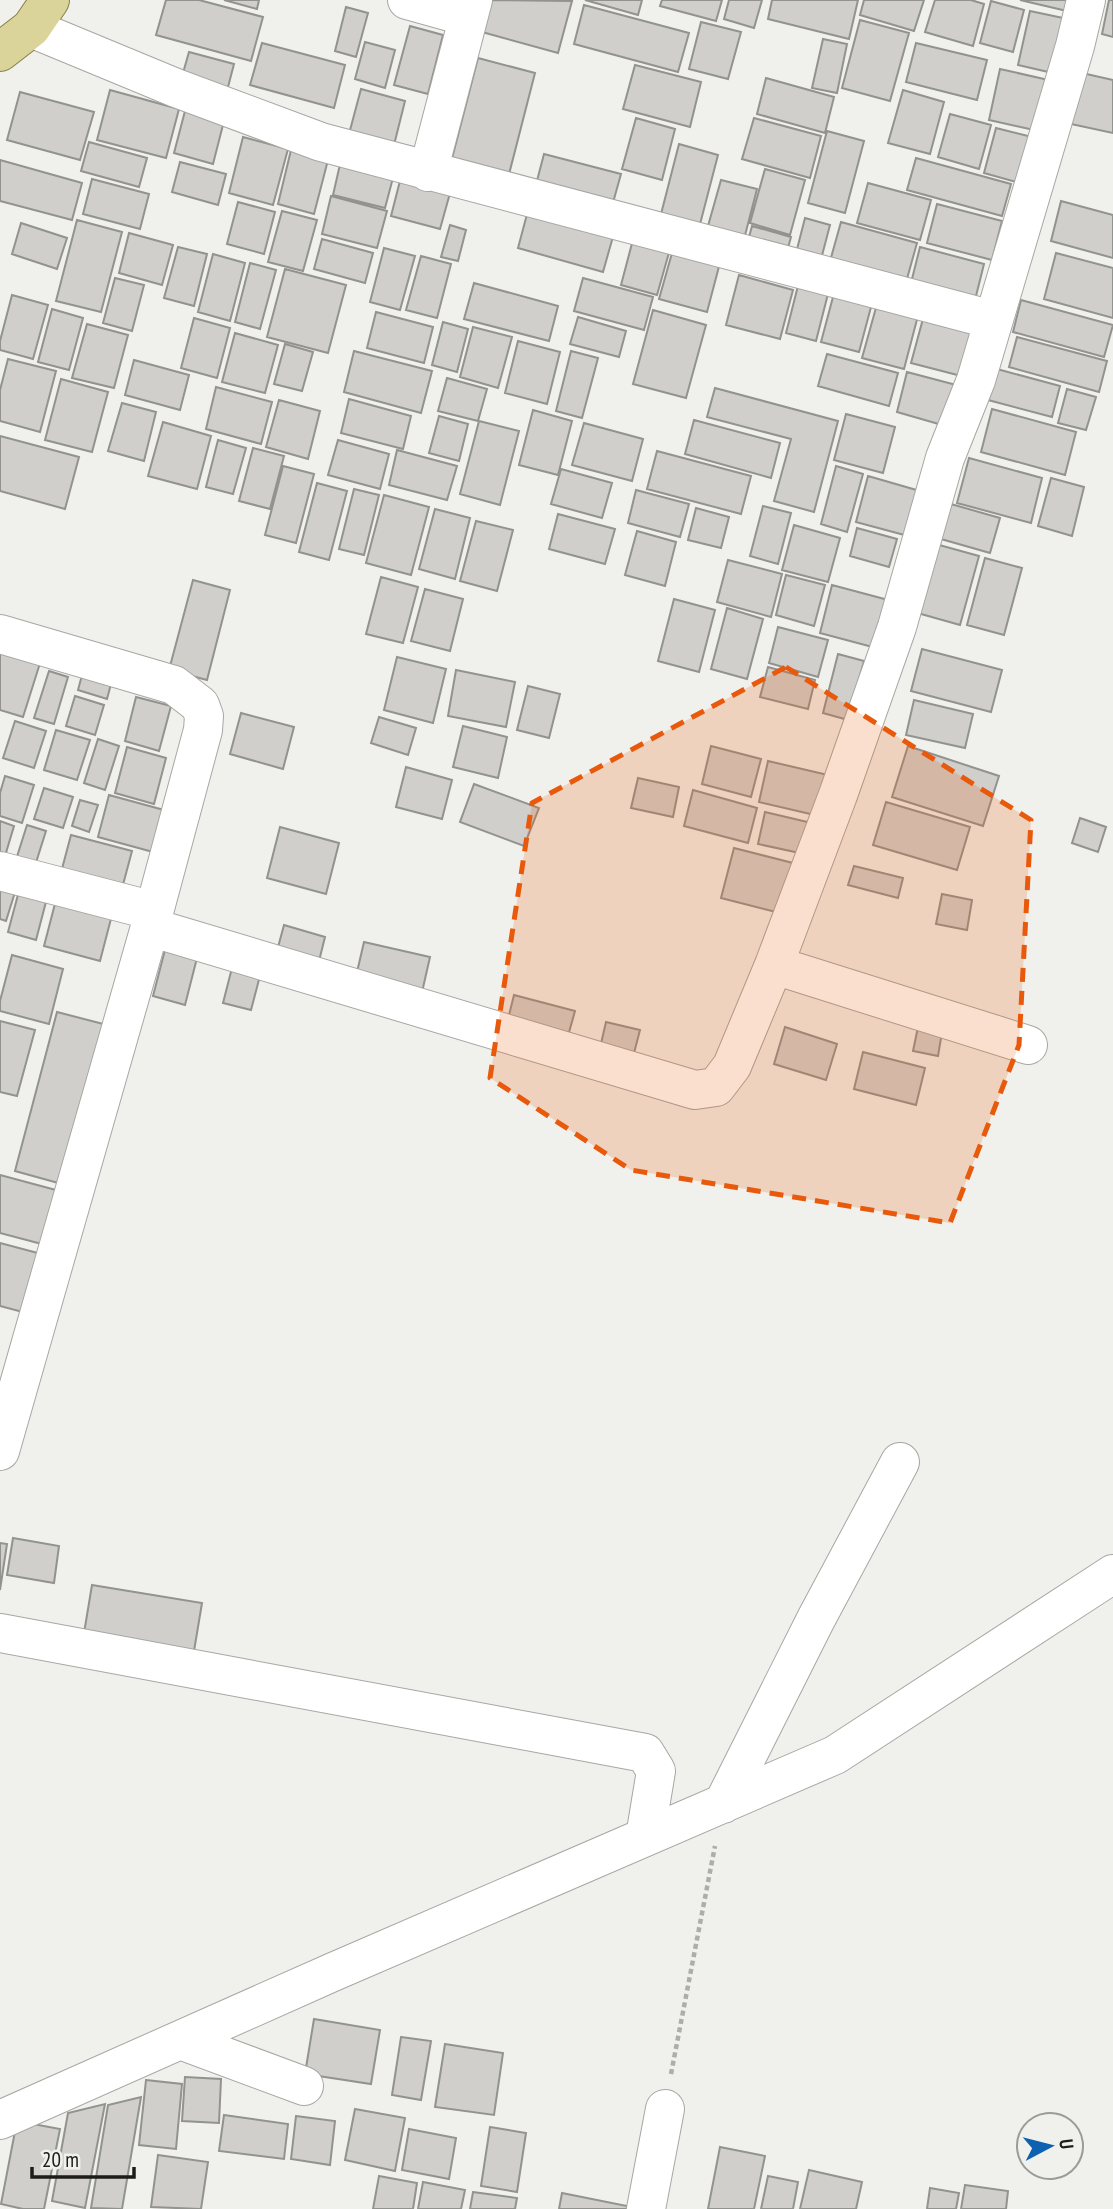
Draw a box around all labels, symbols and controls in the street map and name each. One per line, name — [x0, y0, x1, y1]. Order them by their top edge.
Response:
north arrow — [1015, 2111, 1085, 2181]
scale bar — [32, 2136, 133, 2180]
text: U — [1054, 2138, 1079, 2150]
text: 20 m — [42, 2146, 79, 2173]

